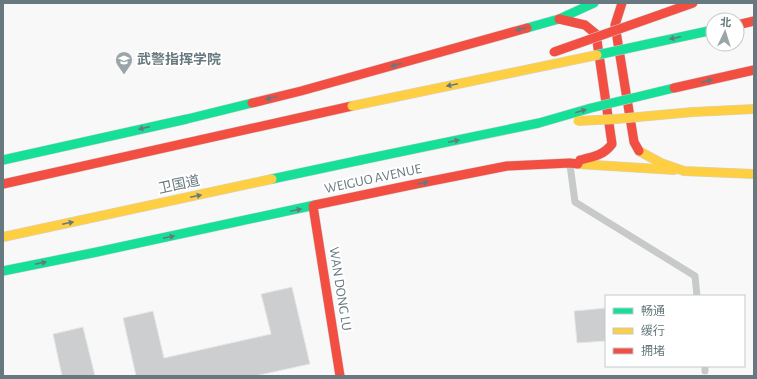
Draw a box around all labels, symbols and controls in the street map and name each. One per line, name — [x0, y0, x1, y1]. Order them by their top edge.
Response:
north arrow — [705, 12, 745, 52]
text: 北 — [720, 17, 732, 28]
one-way arrow — [515, 26, 527, 32]
one-way arrow — [669, 35, 681, 41]
school or university icon: 武警指挥学院 — [114, 50, 134, 75]
place label: 武警指挥学院 — [137, 51, 221, 67]
one-way arrow — [390, 62, 402, 68]
one-way arrow — [701, 77, 713, 83]
one-way arrow — [446, 82, 458, 88]
one-way arrow — [264, 96, 277, 102]
one-way arrow — [575, 108, 587, 114]
one-way arrow — [138, 126, 150, 132]
one-way arrow — [448, 137, 460, 143]
street label: WEIGUO AVENUE — [323, 162, 423, 196]
street label: 卫国道 — [157, 173, 201, 196]
one-way arrow — [417, 179, 429, 185]
one-way arrow — [189, 192, 202, 198]
one-way arrow — [290, 206, 302, 212]
one-way arrow — [62, 220, 75, 226]
one-way arrow — [162, 233, 175, 239]
street label: WAN DONG LU — [326, 246, 354, 332]
one-way arrow — [35, 260, 47, 266]
legend — [605, 295, 745, 367]
text: 畅通 — [641, 304, 665, 317]
text: 缓行 — [641, 324, 665, 337]
text: 拥堵 — [641, 345, 665, 357]

